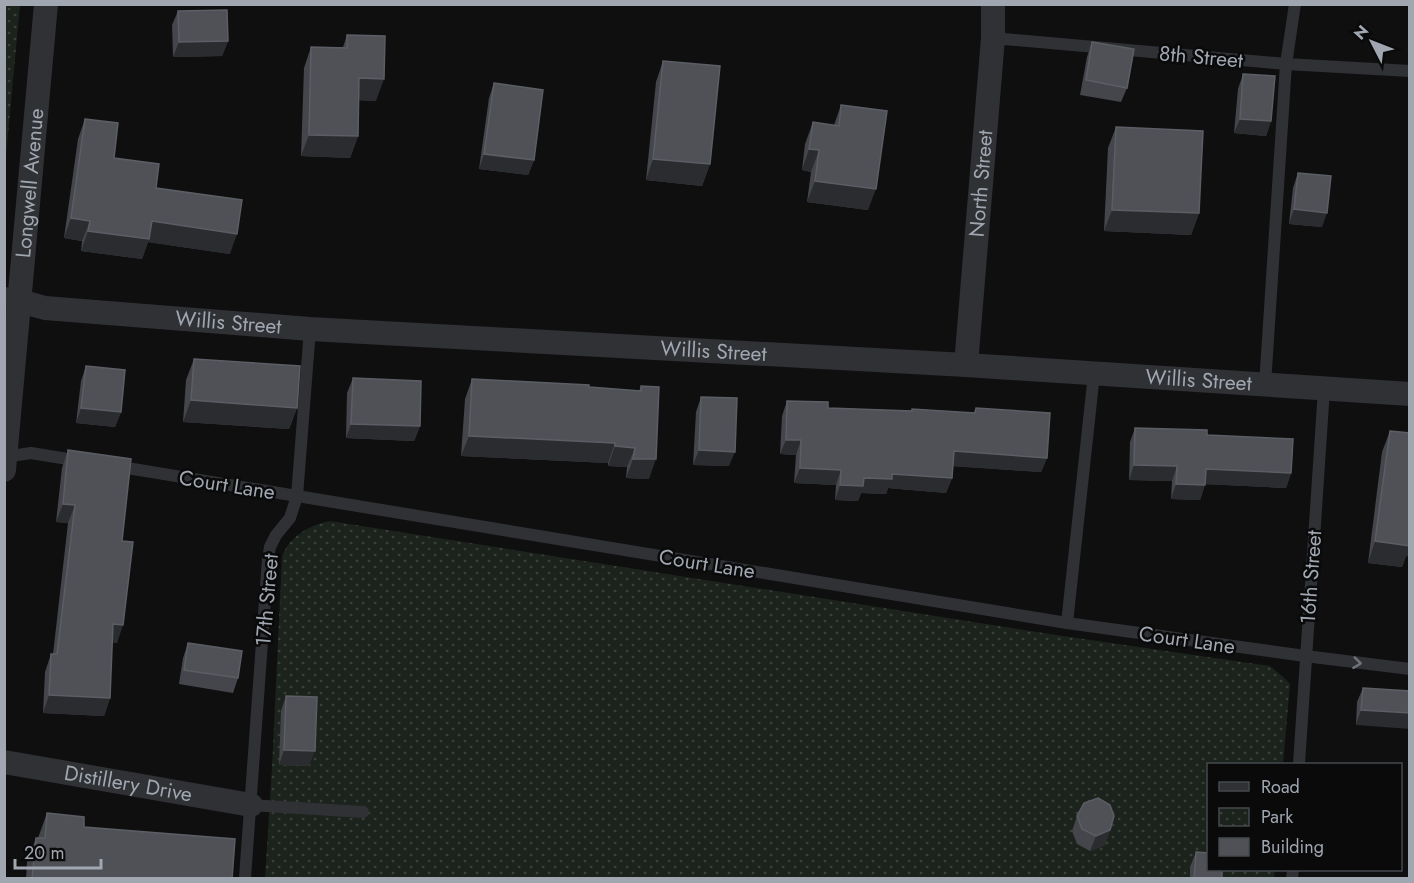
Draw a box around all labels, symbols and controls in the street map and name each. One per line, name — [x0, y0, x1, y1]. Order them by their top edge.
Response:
north arrow — [1342, 12, 1402, 72]
text: N — [1348, 20, 1374, 45]
street label: 8th Street — [1158, 38, 1244, 76]
street label: Longwell Avenue — [8, 107, 52, 259]
street label: North Street — [962, 129, 1000, 238]
street label: Willis Street — [174, 303, 283, 342]
street label: Willis Street — [660, 333, 767, 369]
street label: Willis Street — [1145, 362, 1253, 399]
street label: Court Lane — [177, 463, 277, 507]
street label: 16th Street — [1293, 529, 1329, 625]
street label: Court Lane — [657, 542, 757, 586]
street label: 17th Street — [248, 552, 286, 648]
street label: Court Lane — [1137, 618, 1237, 662]
one-way arrow — [1353, 656, 1362, 668]
street label: Distillery Drive — [62, 758, 195, 810]
legend — [1207, 763, 1402, 871]
text: Road — [1261, 774, 1300, 800]
text: Park — [1261, 804, 1293, 830]
scale bar — [15, 832, 100, 870]
text: Building — [1261, 834, 1324, 860]
text: 20 m — [24, 840, 64, 866]

